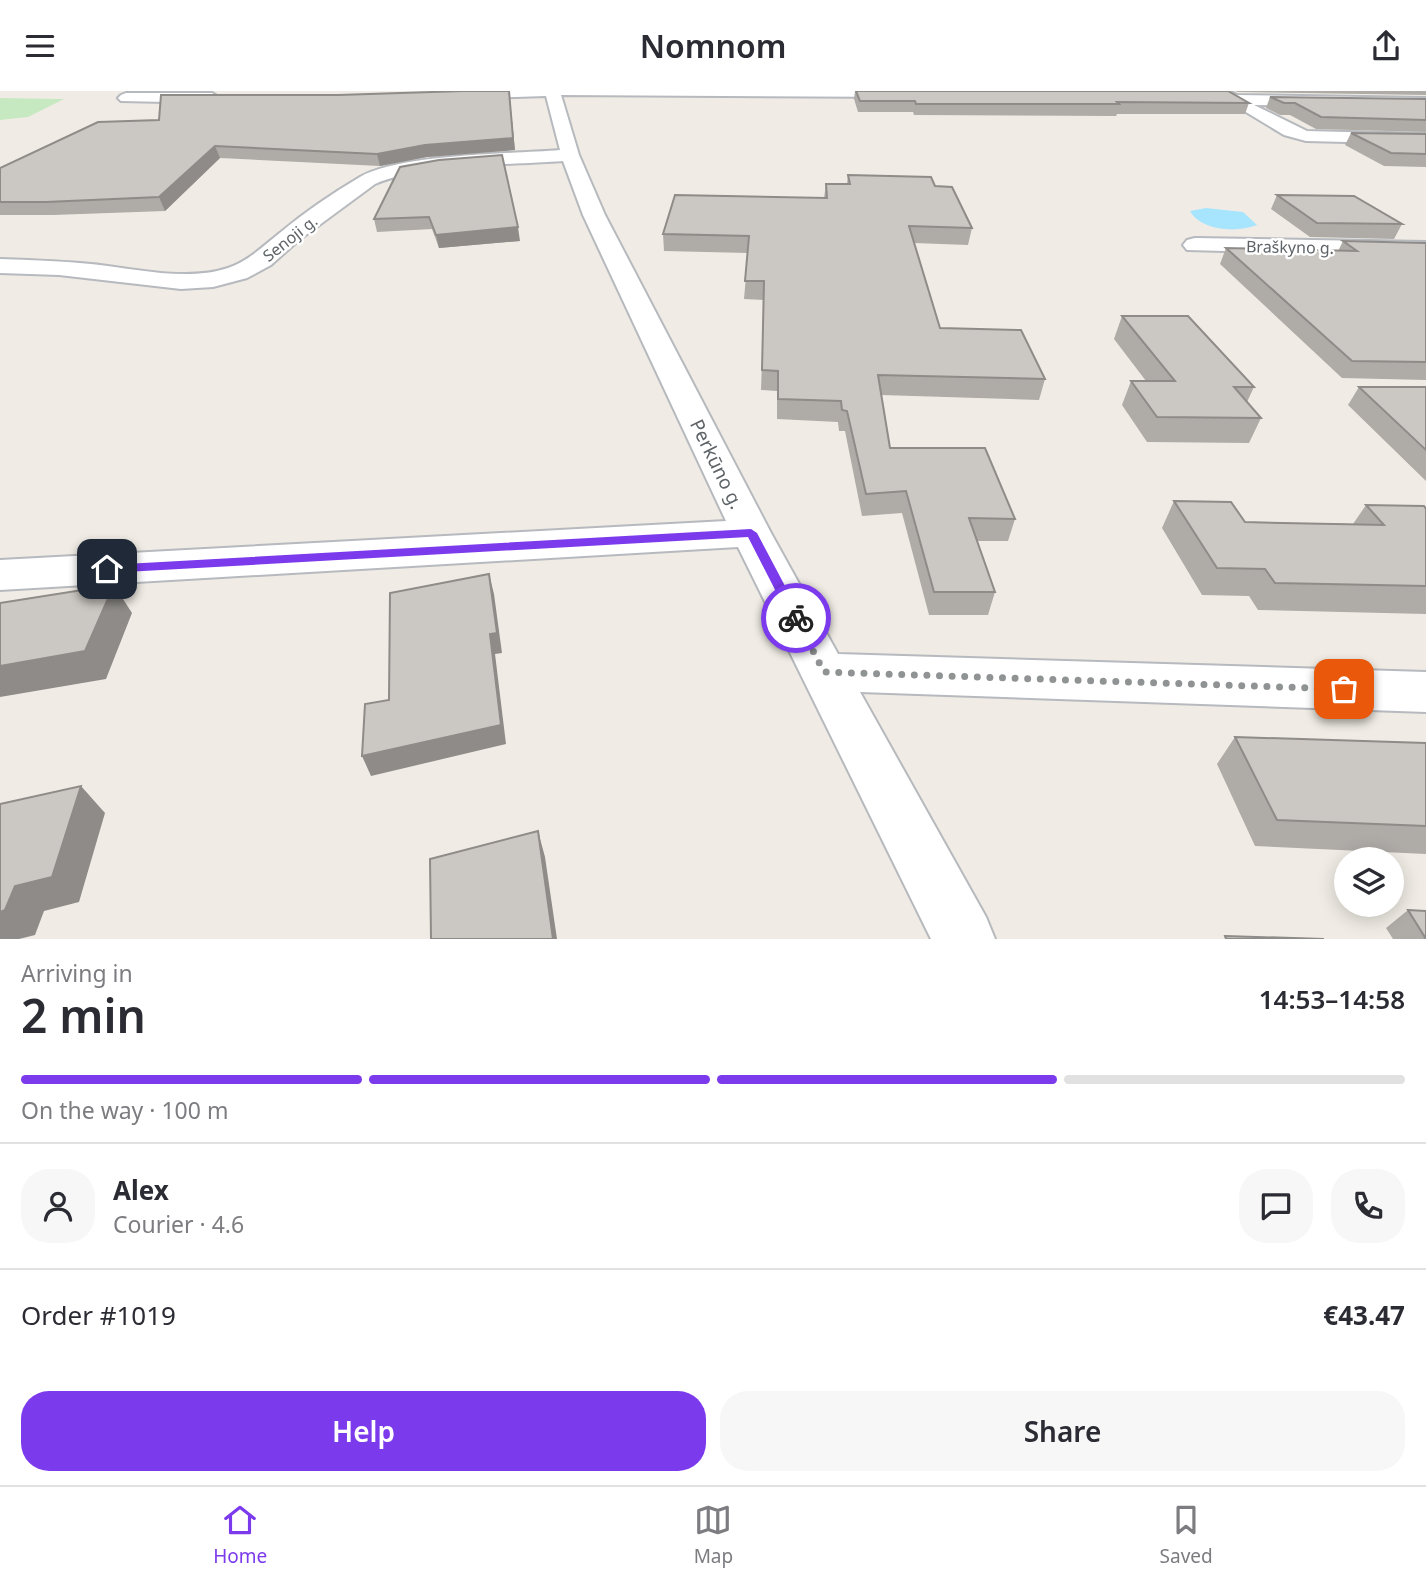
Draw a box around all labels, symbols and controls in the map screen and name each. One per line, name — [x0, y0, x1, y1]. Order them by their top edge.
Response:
text: Nomnom — [640, 24, 786, 67]
icon: menu — [21, 27, 59, 65]
icon: share — [1367, 27, 1405, 65]
street label: Senoji g. — [258, 210, 322, 266]
street label: Braškyno g. — [1246, 235, 1334, 259]
street label: Perkūno g. — [684, 415, 750, 513]
pin — [77, 539, 137, 599]
icon: home — [88, 550, 126, 588]
courier — [761, 583, 831, 653]
icon: bike — [777, 599, 815, 637]
pin — [1314, 659, 1374, 719]
icon: bag — [1325, 670, 1363, 708]
map controls — [1334, 847, 1404, 917]
button: layers — [1334, 847, 1404, 917]
text: Arriving in — [21, 957, 133, 989]
text: 14:53–14:58 — [1259, 981, 1405, 1017]
text: 2 min — [21, 984, 146, 1046]
text: On the way · 100 m — [21, 1094, 228, 1126]
button: person — [21, 1169, 95, 1243]
button: chat — [1239, 1169, 1313, 1243]
button: phone — [1331, 1169, 1405, 1243]
text: Alex — [113, 1172, 169, 1208]
text: Courier · 4.6 — [113, 1208, 244, 1240]
text: Order #1019 — [21, 1297, 176, 1333]
text: €43.47 — [1323, 1297, 1405, 1333]
button: Help — [21, 1391, 706, 1471]
button: Share — [720, 1391, 1405, 1471]
tab: Home — [213, 1501, 267, 1569]
tab: Map — [694, 1501, 733, 1569]
tab: Saved — [1160, 1501, 1213, 1569]

